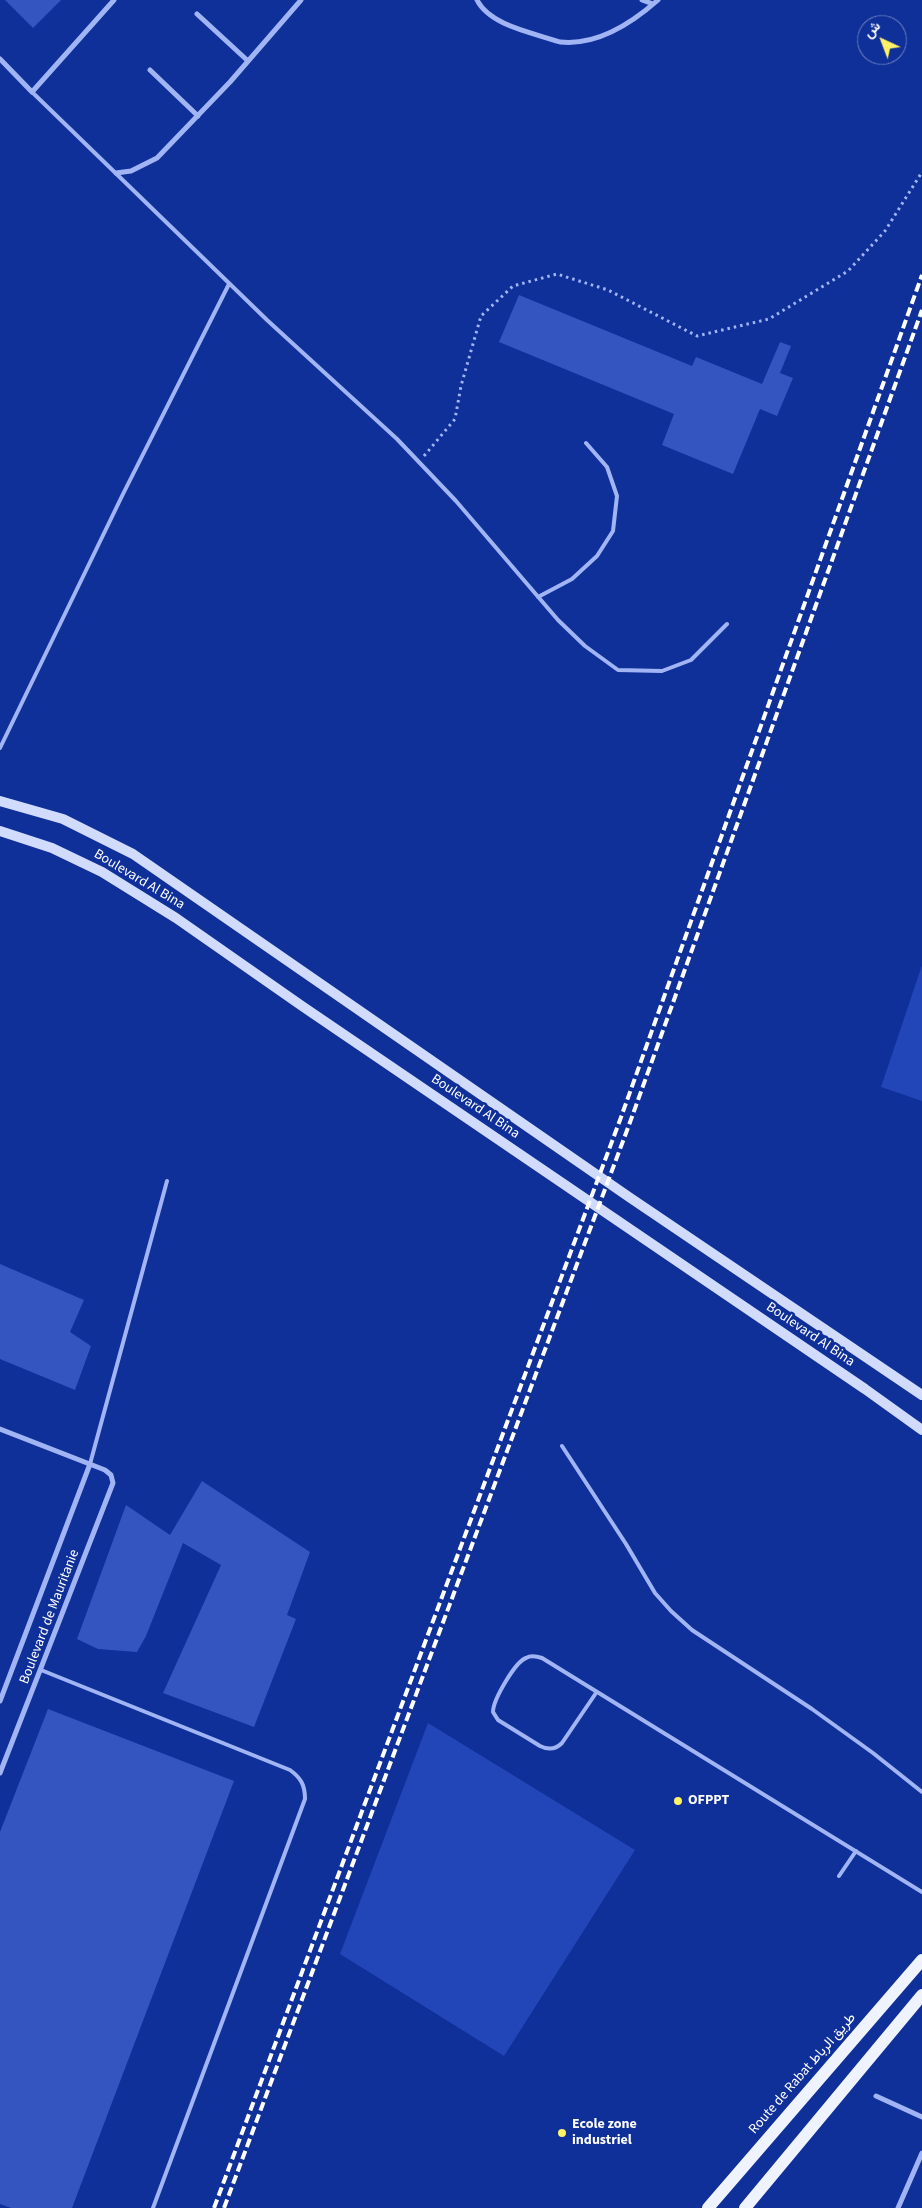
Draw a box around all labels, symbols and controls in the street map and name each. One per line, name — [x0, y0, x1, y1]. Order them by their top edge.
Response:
north arrow — [857, 15, 907, 65]
text: ش — [859, 17, 885, 43]
street label: Boulevard Al Bina — [91, 846, 187, 914]
street label: Boulevard Al Bina — [428, 1071, 522, 1143]
street label: Boulevard Al Bina — [763, 1299, 857, 1371]
street label: Boulevard de Mauritanie — [17, 1547, 83, 1687]
place label: OFPPT — [688, 1793, 729, 1809]
marker: OFPPT — [672, 1795, 684, 1807]
street label: Route de Rabat طريق الرباط — [746, 2010, 860, 2138]
place label: Ecole zone industriel — [572, 2117, 637, 2150]
marker: Ecole zone industriel — [556, 2127, 568, 2139]

